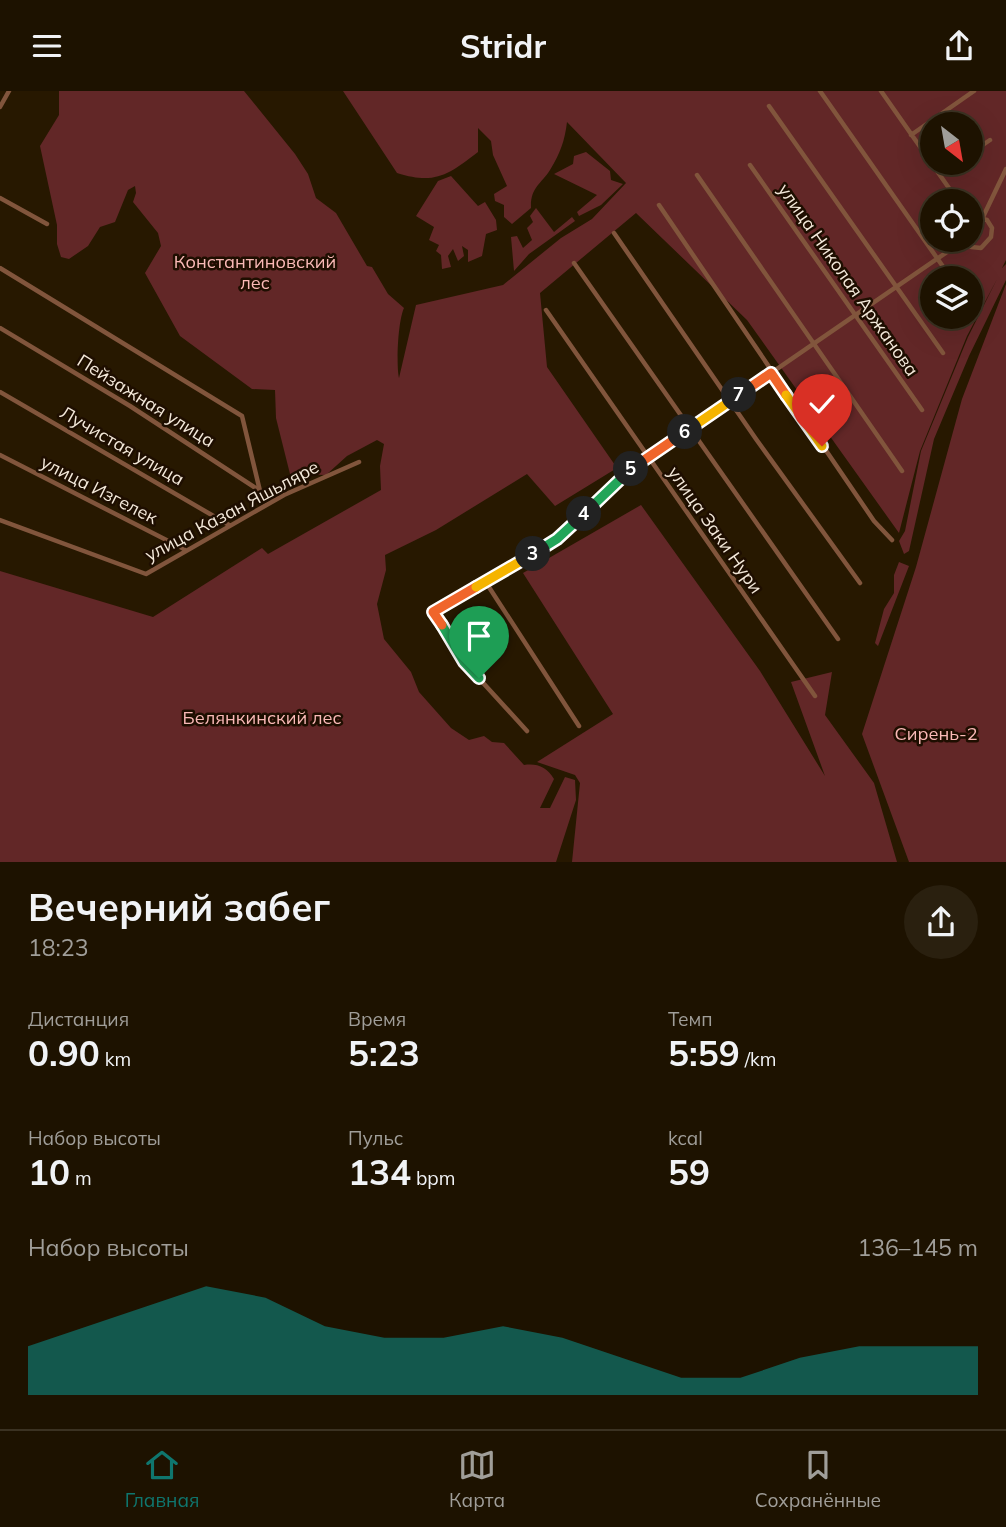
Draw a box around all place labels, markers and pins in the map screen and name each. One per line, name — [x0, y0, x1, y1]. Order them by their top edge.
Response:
pin — [792, 374, 852, 446]
pin: 7 — [722, 377, 756, 413]
pin: 6 — [668, 415, 702, 449]
pin: 5 — [614, 451, 648, 487]
pin: 4 — [566, 497, 602, 531]
pin: 3 — [516, 537, 550, 571]
pin — [449, 606, 509, 678]

